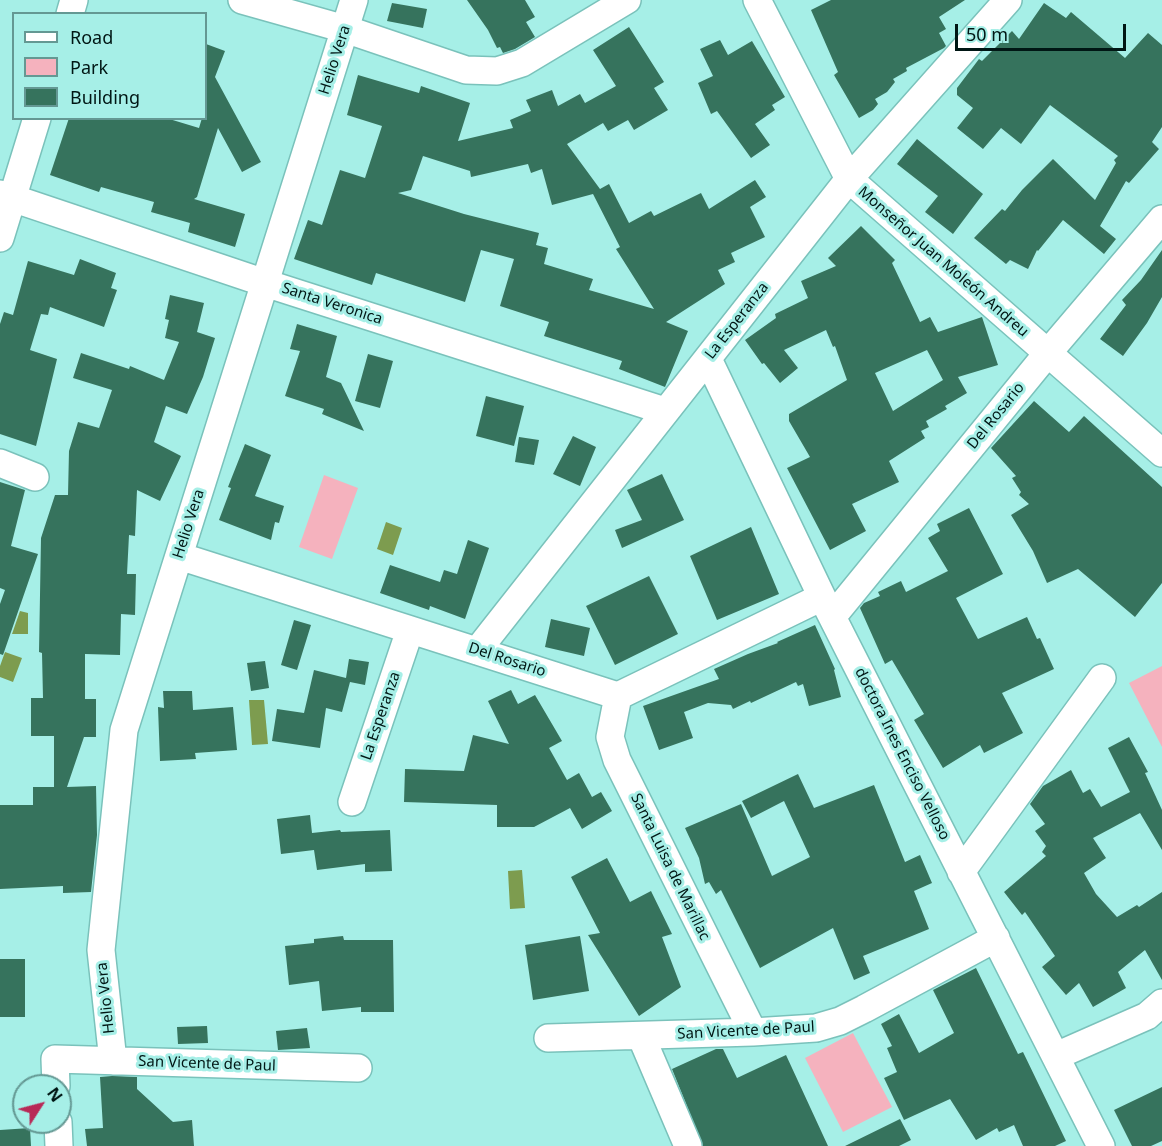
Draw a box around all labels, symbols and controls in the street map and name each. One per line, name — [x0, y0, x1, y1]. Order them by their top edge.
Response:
legend — [12, 12, 207, 120]
scale bar — [958, 12, 1129, 50]
text: 50 m — [966, 22, 1008, 46]
street label: Helio Vera — [315, 23, 355, 97]
text: Road — [70, 25, 113, 49]
text: Park — [70, 55, 108, 79]
text: Building — [70, 85, 140, 109]
street label: Monseñor Juan Moleón Andreu — [854, 183, 1032, 341]
street label: Santa Veronica — [280, 279, 384, 329]
street label: La Esperanza — [701, 279, 773, 363]
street label: Del Rosario — [964, 379, 1028, 453]
street label: Helio Vera — [169, 487, 209, 561]
street label: Del Rosario — [466, 639, 548, 681]
street label: doctora Ines Enciso Velloso — [851, 665, 953, 843]
street label: La Esperanza — [357, 669, 405, 763]
street label: Santa Luisa de Marillac — [627, 791, 713, 943]
street label: Helio Vera — [93, 961, 119, 1035]
street label: San Vicente de Paul — [677, 1018, 815, 1044]
street label: San Vicente de Paul — [138, 1053, 276, 1075]
north arrow — [12, 1074, 72, 1134]
text: N — [42, 1083, 68, 1106]

